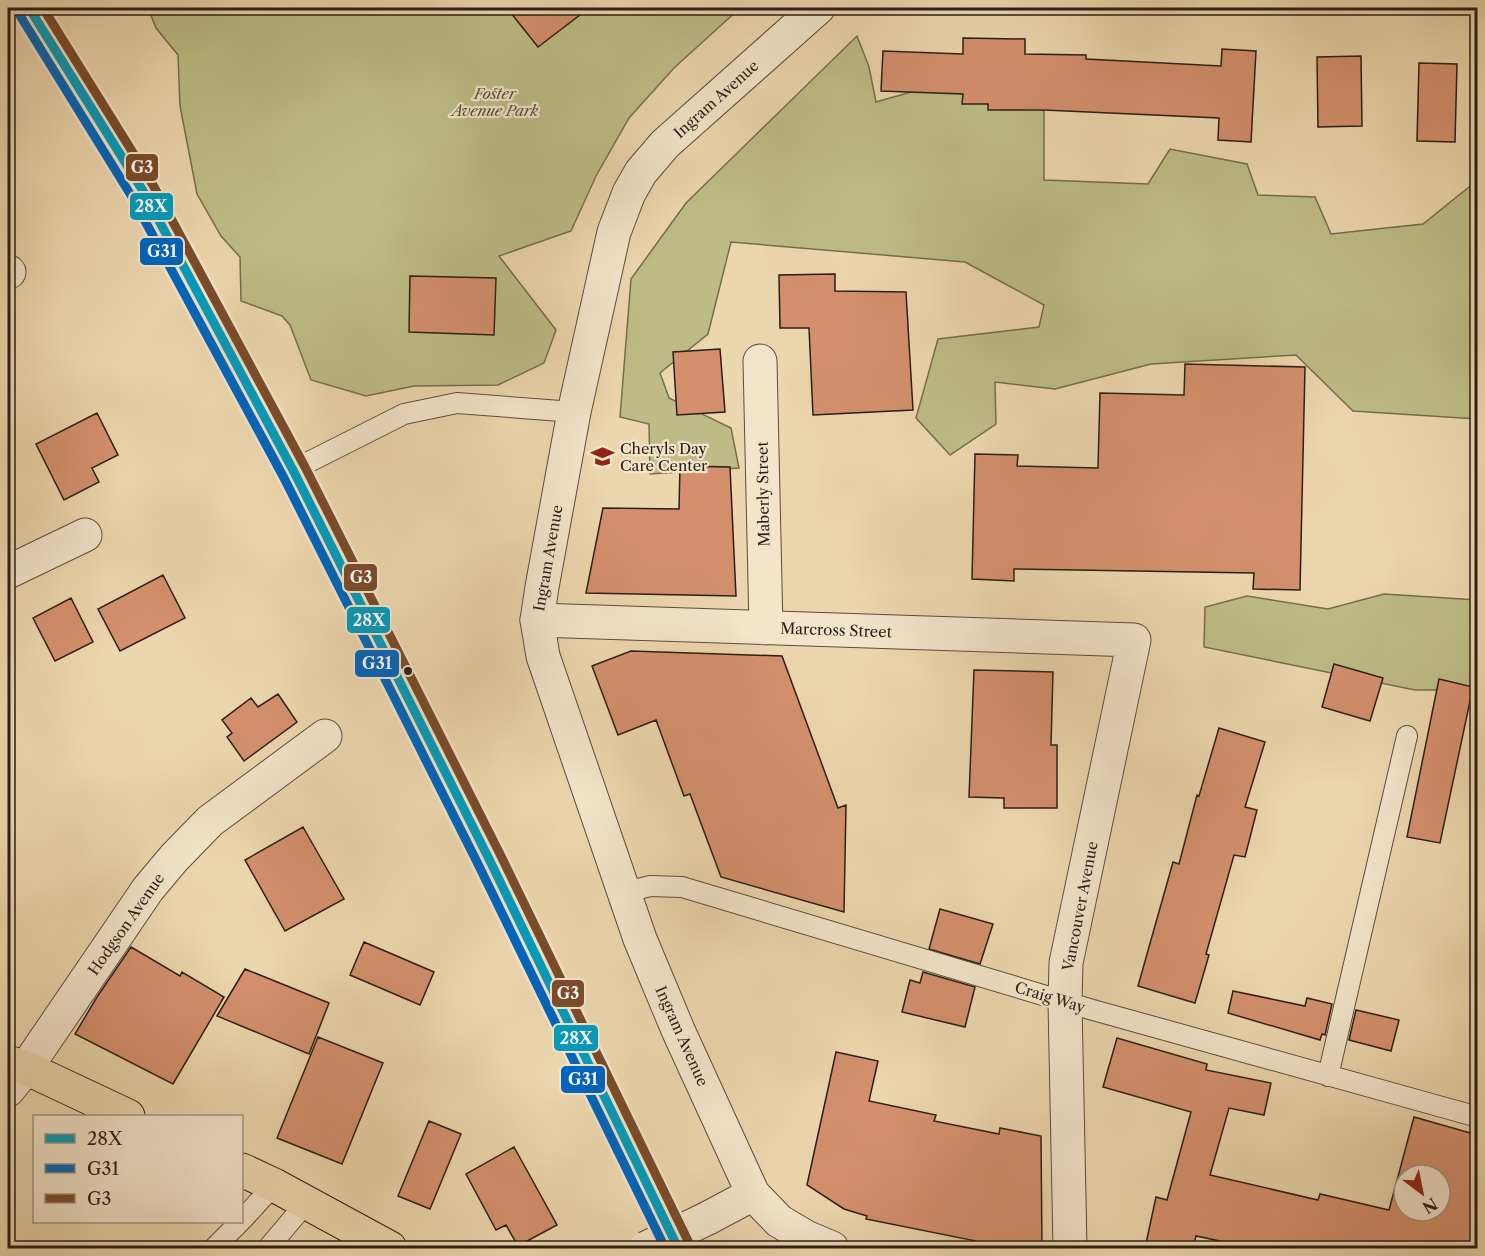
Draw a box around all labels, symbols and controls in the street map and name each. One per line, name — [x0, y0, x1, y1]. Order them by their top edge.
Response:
street label: Ingram Avenue — [670, 56, 762, 142]
park label: Foster Avenue Park — [450, 84, 539, 120]
line badge: G3 — [125, 153, 159, 182]
text: G3 — [131, 157, 153, 177]
line badge: 28X — [129, 192, 174, 221]
text: 28X — [135, 196, 168, 216]
line badge: G31 — [139, 237, 184, 266]
text: G31 — [147, 241, 178, 261]
place label: Cheryls Day Care Center — [620, 439, 708, 475]
street label: Maberly Street — [753, 440, 773, 547]
school or university icon: Cheryls Day Care Center — [589, 444, 615, 470]
street label: Ingram Avenue — [529, 503, 567, 613]
line badge: G3 — [343, 563, 378, 592]
text: G3 — [350, 567, 372, 587]
line badge: 28X — [346, 606, 391, 634]
text: 28X — [353, 610, 386, 630]
street label: Marcross Street — [780, 619, 893, 641]
line badge: G31 — [354, 649, 400, 678]
text: G31 — [362, 653, 393, 673]
unlabelled marker — [402, 665, 414, 677]
street label: Vancouver Avenue — [1058, 840, 1102, 973]
street label: Hodgson Avenue — [84, 869, 168, 979]
street label: Craig Way — [1013, 977, 1088, 1017]
line badge: G3 — [551, 979, 585, 1008]
text: G3 — [557, 983, 579, 1003]
street label: Ingram Avenue — [651, 983, 713, 1089]
line badge: 28X — [553, 1024, 599, 1052]
text: 28X — [560, 1028, 593, 1048]
line badge: G31 — [560, 1065, 606, 1094]
text: G31 — [568, 1069, 599, 1089]
legend — [33, 1115, 243, 1223]
text: 28X — [87, 1128, 123, 1150]
text: G31 — [87, 1158, 119, 1180]
north arrow — [1392, 1163, 1452, 1223]
text: G3 — [87, 1188, 111, 1210]
text: N — [1419, 1194, 1441, 1218]

